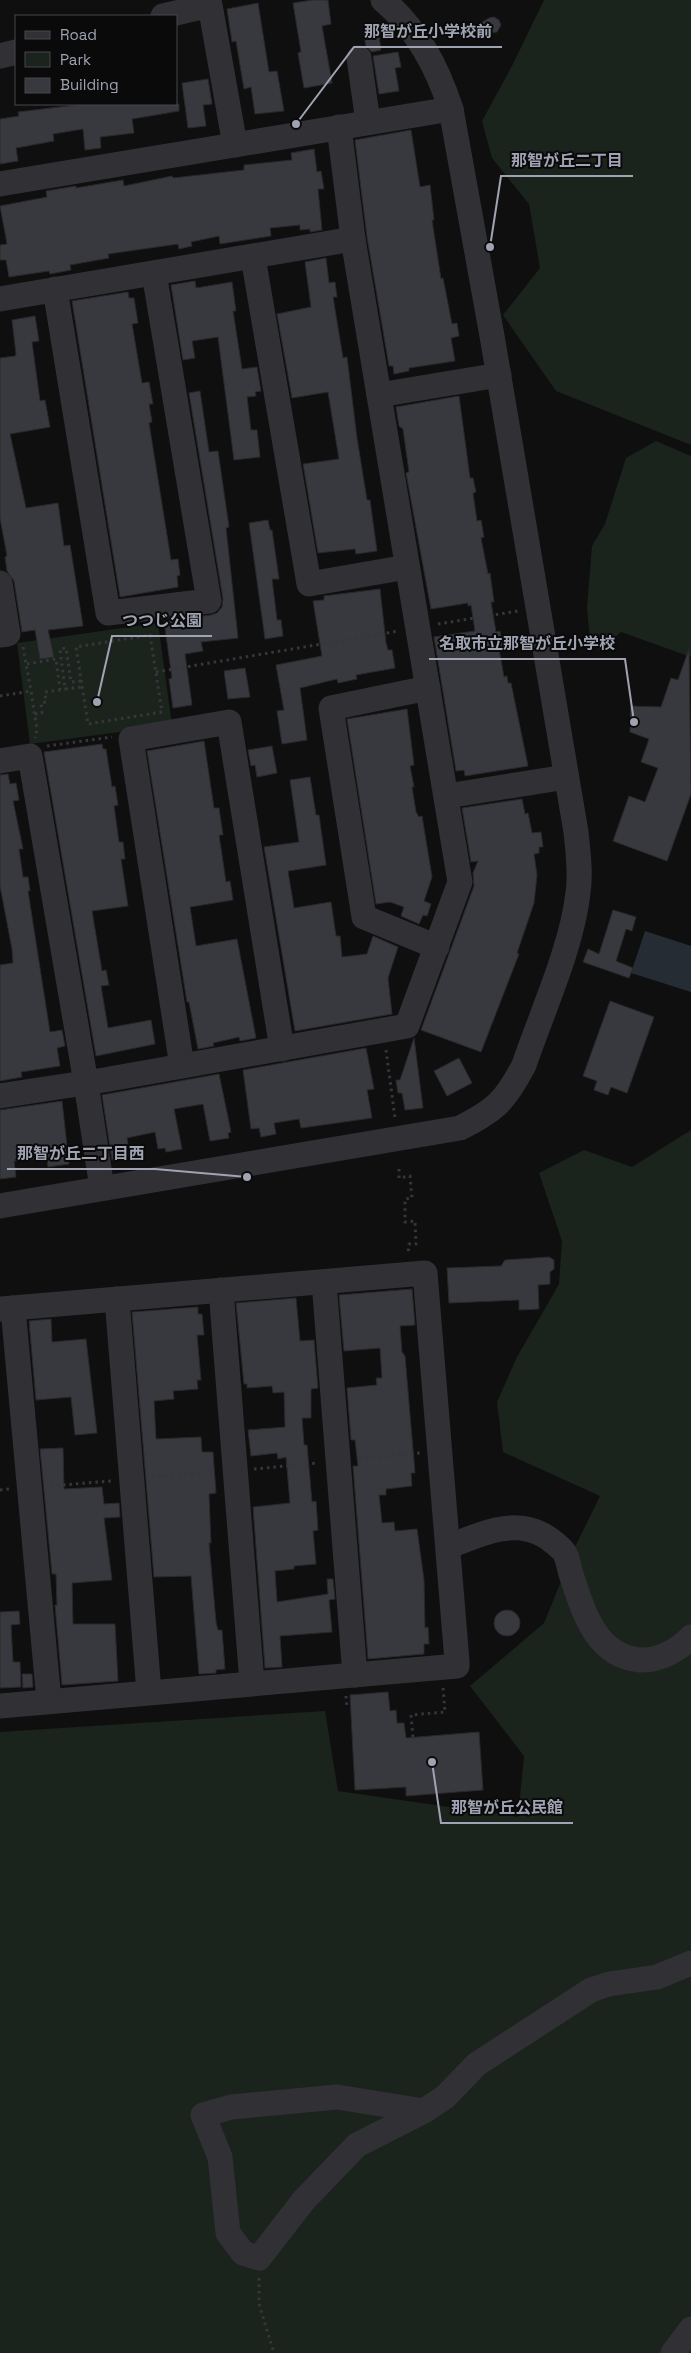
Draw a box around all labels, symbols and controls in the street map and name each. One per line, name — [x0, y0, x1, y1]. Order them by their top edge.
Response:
legend — [15, 15, 178, 105]
callout: 那智が丘小学校前 — [354, 16, 502, 47]
text: 那智が丘小学校前 — [364, 21, 492, 42]
text: Road — [60, 25, 97, 44]
text: Park — [60, 50, 91, 69]
text: Building — [60, 75, 119, 94]
callout: 那智が丘二丁目 — [501, 145, 633, 176]
text: 那智が丘二丁目 — [511, 150, 623, 171]
callout: つつじ公園 — [112, 605, 212, 636]
text: つつじ公園 — [122, 610, 202, 631]
callout: 名取市立那智が丘小学校 — [429, 628, 625, 659]
text: 名取市立那智が丘小学校 — [439, 633, 615, 654]
callout: 那智が丘二丁目西 — [7, 1138, 155, 1169]
text: 那智が丘二丁目西 — [17, 1143, 145, 1164]
callout: 那智が丘公民館 — [441, 1792, 573, 1823]
text: 那智が丘公民館 — [451, 1797, 563, 1818]

